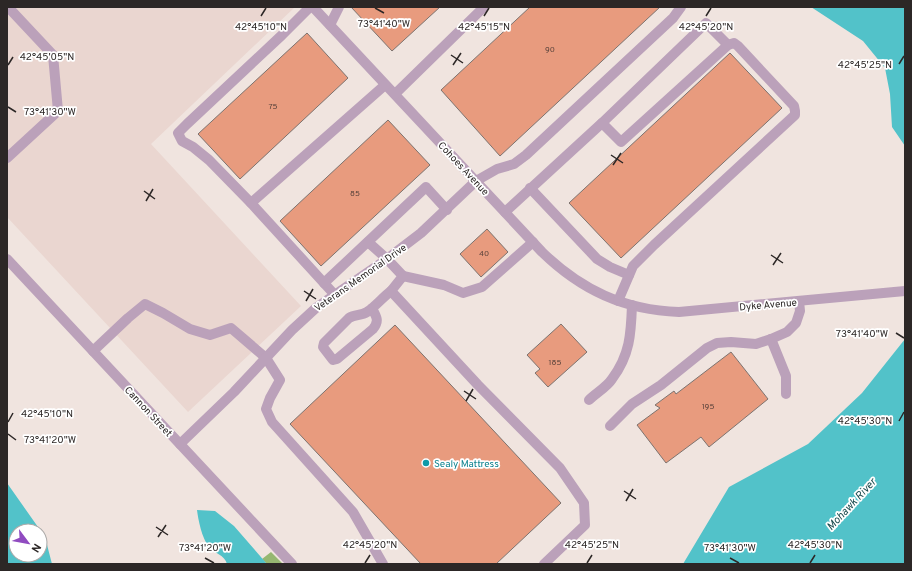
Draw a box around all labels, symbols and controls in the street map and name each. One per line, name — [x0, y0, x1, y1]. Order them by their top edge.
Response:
text: 73°41'40"W — [358, 18, 410, 31]
text: 42°45'10"N — [235, 21, 287, 34]
text: 42°45'15"N — [458, 21, 510, 34]
text: 42°45'20"N — [679, 21, 733, 34]
house number: 90 — [545, 45, 555, 55]
text: 42°45'05"N — [20, 51, 74, 64]
text: 42°45'25"N — [838, 59, 892, 72]
house number: 75 — [268, 102, 278, 112]
text: 73°41'30"W — [24, 106, 76, 119]
street label: Cohoes Avenue — [435, 139, 491, 199]
house number: 85 — [350, 189, 360, 199]
street label: Veterans Memorial Drive — [312, 241, 410, 315]
house number: 40 — [479, 249, 489, 259]
street label: Dyke Avenue — [739, 297, 797, 314]
text: 73°41'40"W — [836, 328, 888, 341]
house number: 185 — [549, 358, 561, 368]
street label: Cannon Street — [121, 384, 175, 440]
house number: 195 — [702, 402, 714, 412]
text: 42°45'10"N — [21, 408, 73, 421]
text: 42°45'30"N — [838, 415, 892, 428]
text: 73°41'20"W — [24, 434, 76, 447]
marker: Sealy Mattress — [421, 458, 431, 468]
place label: Sealy Mattress — [434, 458, 499, 471]
water label: Mohawk River — [824, 475, 880, 534]
north arrow — [8, 523, 48, 563]
text: 42°45'20"N — [343, 539, 397, 552]
text: 42°45'25"N — [565, 539, 619, 552]
text: 42°45'30"N — [788, 539, 842, 552]
text: N — [28, 541, 44, 555]
text: 73°41'20"W — [179, 542, 231, 555]
text: 73°41'30"W — [704, 542, 756, 555]

